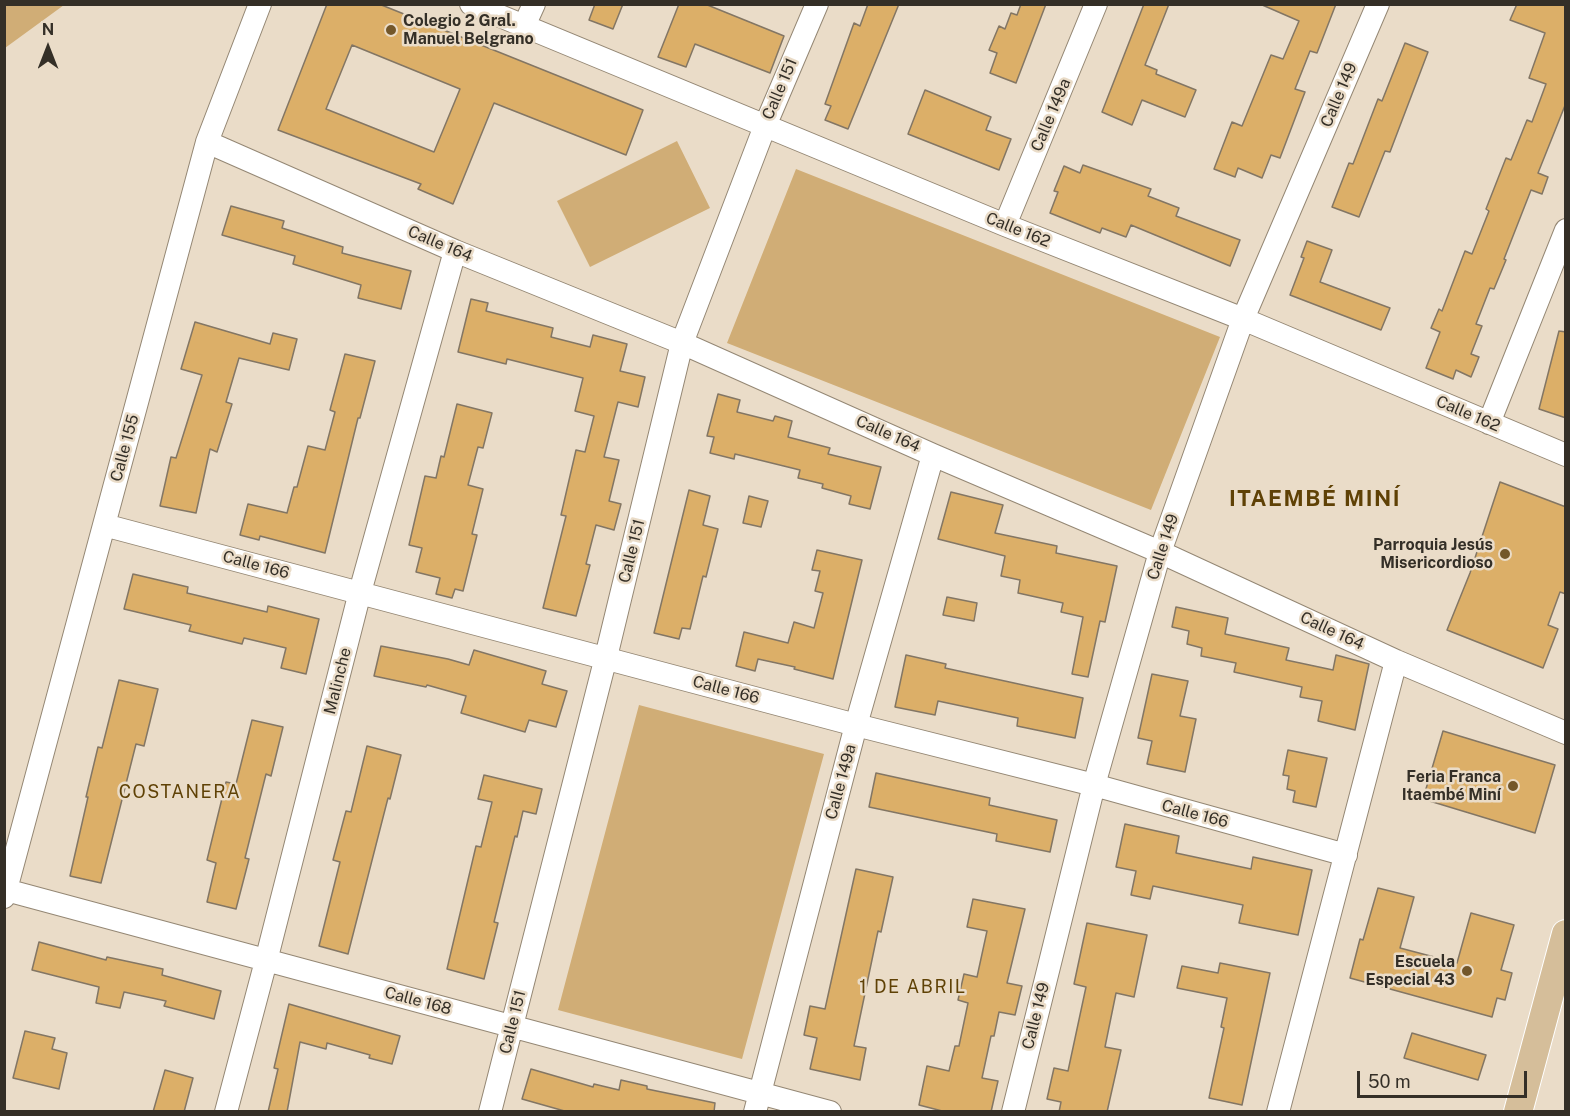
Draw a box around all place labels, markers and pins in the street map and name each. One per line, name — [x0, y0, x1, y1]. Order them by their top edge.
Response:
place label: Colegio 2 Gral. Manuel Belgrano — [403, 11, 534, 49]
marker: Colegio 2 Gral. Manuel Belgrano — [384, 23, 398, 37]
place label: Parroquia Jesús Misericordioso — [1373, 535, 1493, 573]
marker: Parroquia Jesús Misericordioso — [1498, 547, 1512, 561]
place label: Feria Franca Itaembé Miní — [1402, 767, 1501, 805]
marker: Feria Franca Itaembé Miní — [1506, 779, 1520, 793]
place label: Escuela Especial 43 — [1366, 952, 1455, 990]
marker: Escuela Especial 43 — [1460, 964, 1474, 978]

